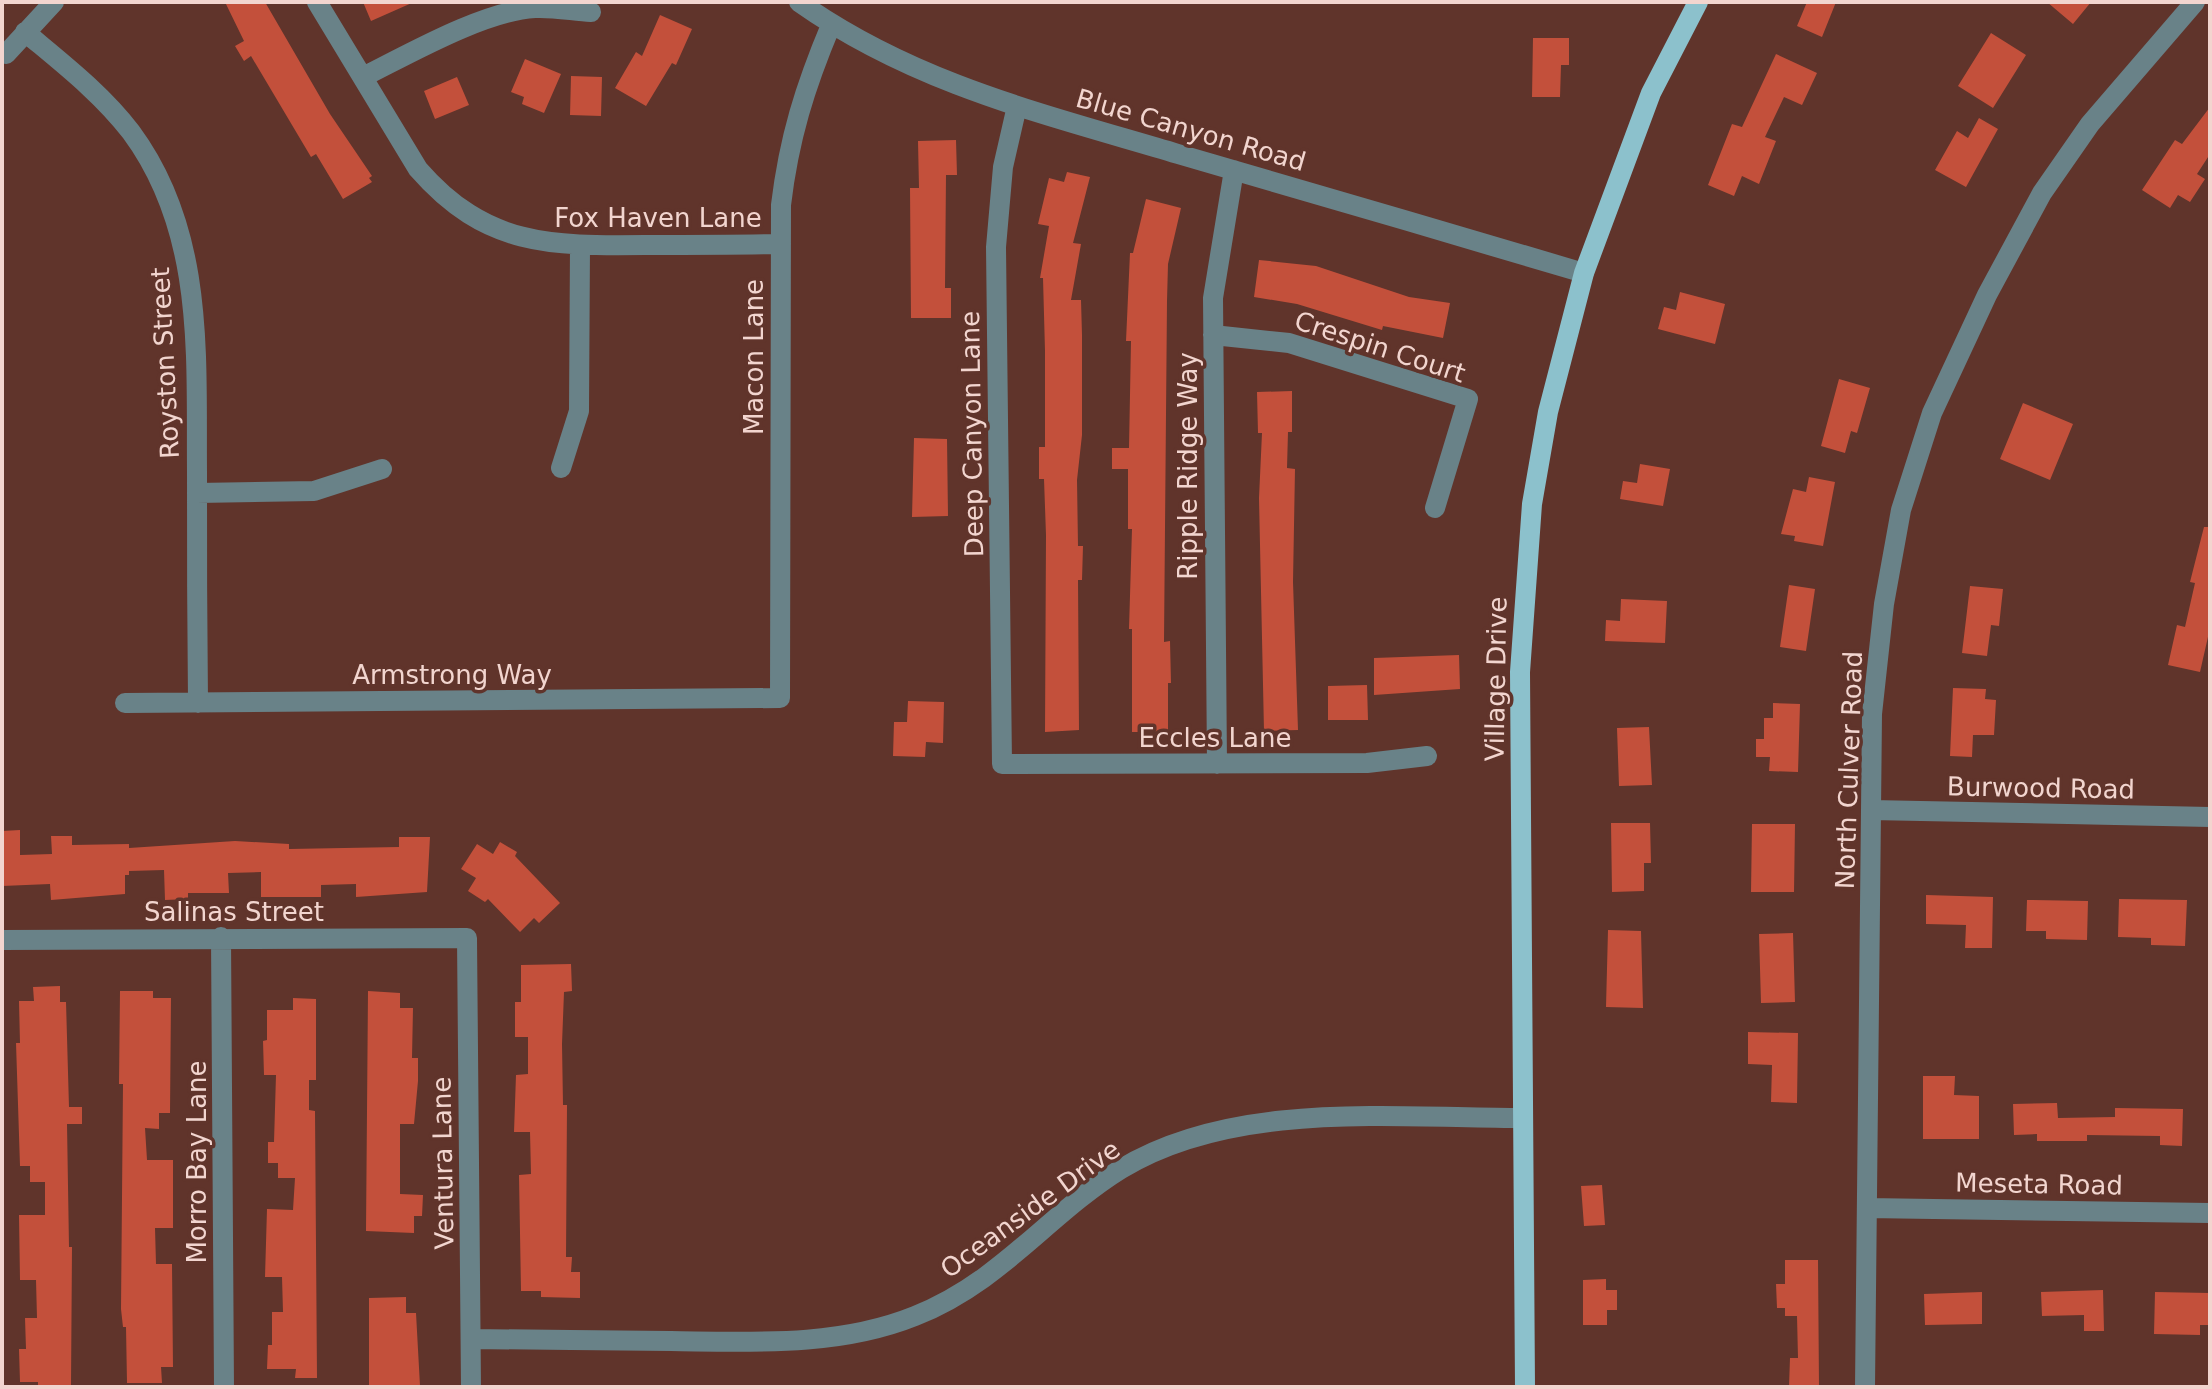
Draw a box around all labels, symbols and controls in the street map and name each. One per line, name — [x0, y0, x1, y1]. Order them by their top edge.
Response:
street label: Blue Canyon Road — [1073, 83, 1309, 177]
street label: Fox Haven Lane — [554, 203, 762, 233]
street label: Royston Street — [145, 267, 185, 459]
street label: Macon Lane — [739, 279, 769, 435]
street label: Crespin Court — [1291, 305, 1469, 389]
street label: Deep Canyon Lane — [955, 311, 989, 557]
street label: Ripple Ridge Way — [1173, 352, 1203, 580]
street label: Village Drive — [1480, 596, 1512, 762]
street label: North Culver Road — [1830, 650, 1868, 890]
street label: Armstrong Way — [352, 660, 552, 690]
street label: Eccles Lane — [1139, 723, 1291, 753]
street label: Burwood Road — [1947, 771, 2135, 805]
street label: Salinas Street — [144, 897, 324, 927]
street label: Morro Bay Lane — [182, 1060, 212, 1264]
street label: Ventura Lane — [426, 1076, 460, 1250]
street label: Oceanside Drive — [935, 1134, 1125, 1284]
street label: Meseta Road — [1955, 1168, 2123, 1200]

